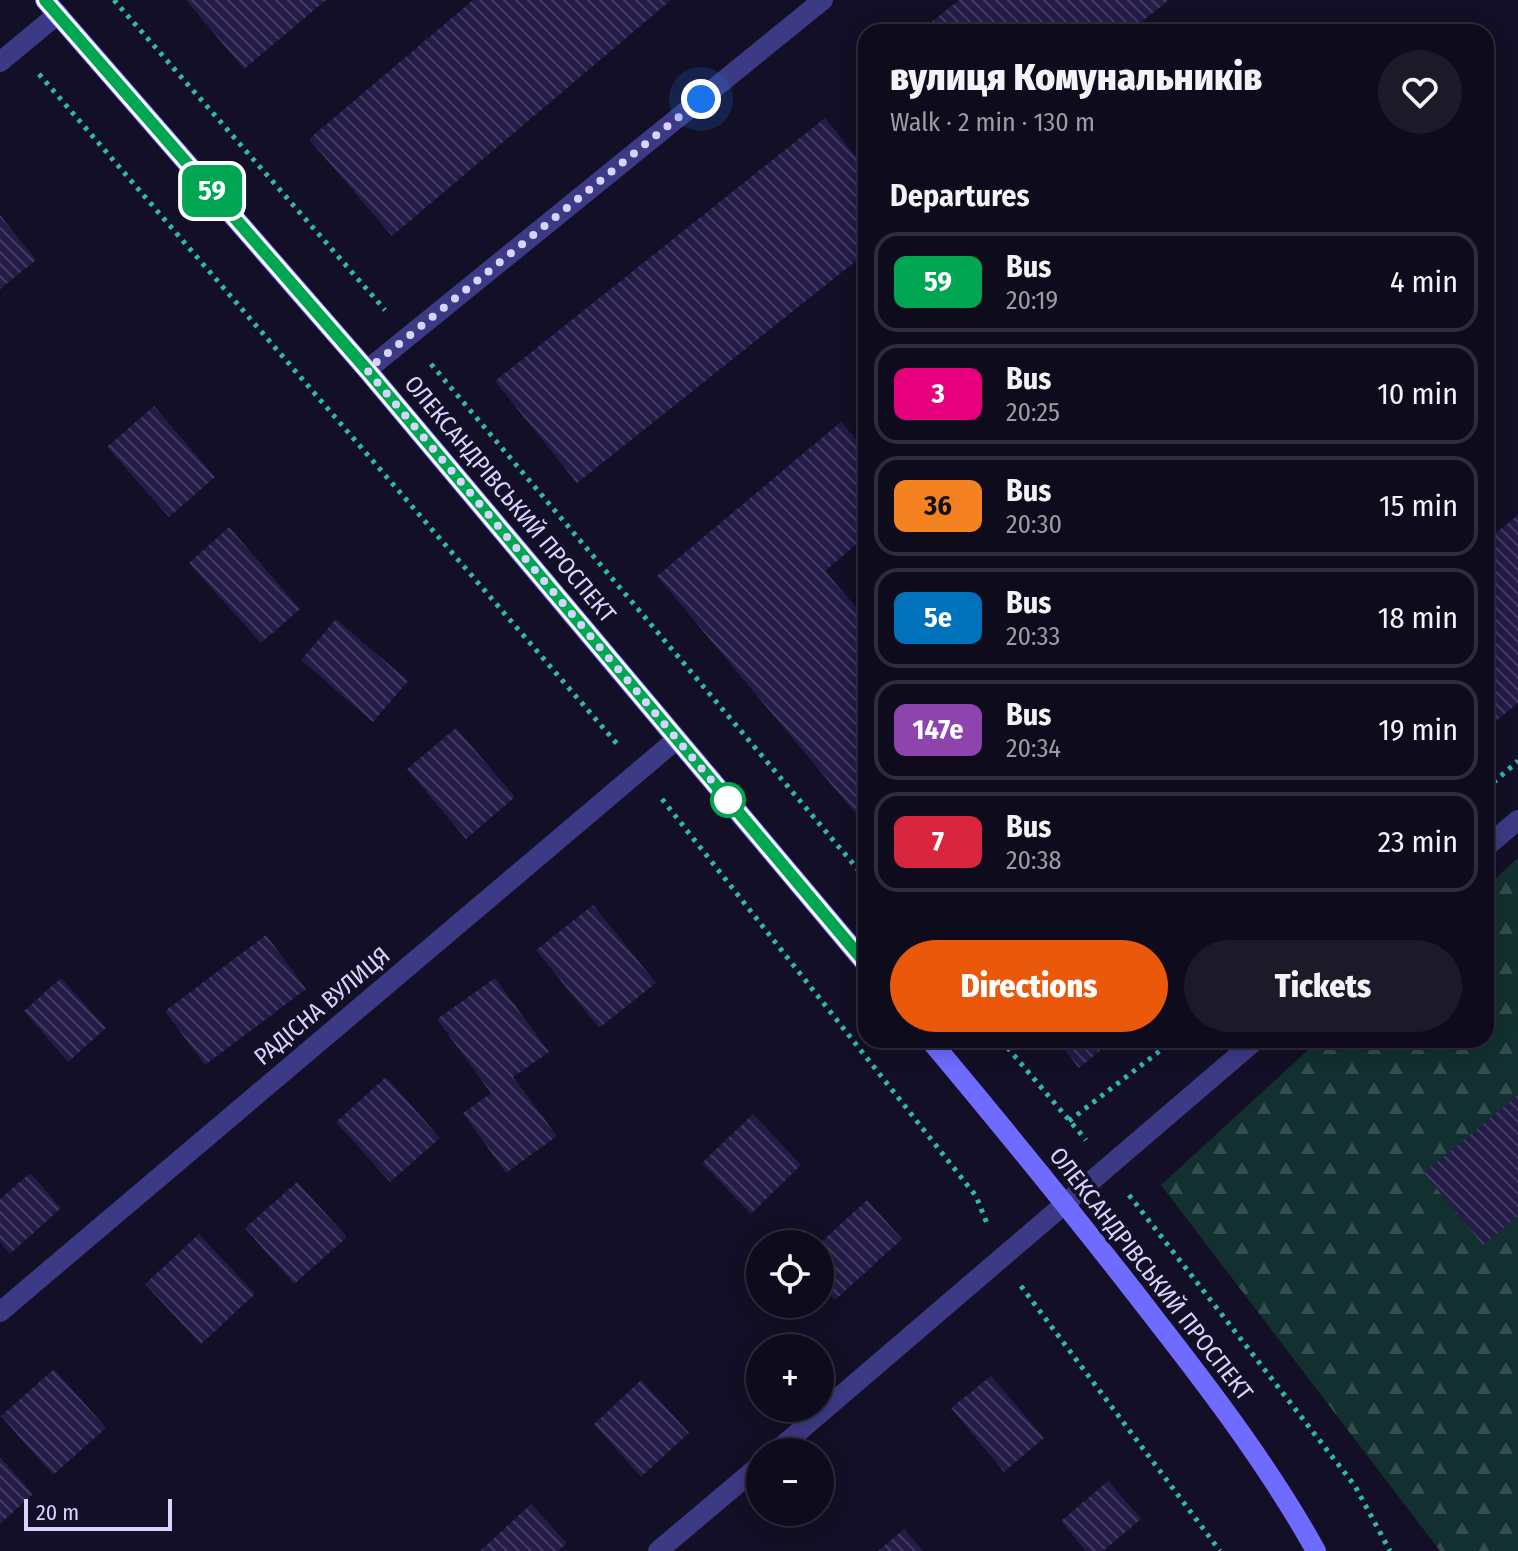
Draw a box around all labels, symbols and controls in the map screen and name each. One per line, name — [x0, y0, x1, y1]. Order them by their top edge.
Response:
button: heart — [1378, 50, 1462, 134]
text: вулиця Комунальників — [890, 54, 1262, 100]
your location — [681, 79, 721, 119]
text: Walk · 2 min · 130 m — [890, 107, 1095, 138]
line badge: 59 — [176, 165, 248, 217]
text: 59 — [198, 174, 226, 207]
text: Departures — [890, 178, 1030, 214]
text: Bus — [1006, 249, 1051, 285]
text: 4 min — [1390, 264, 1458, 300]
text: 59 — [924, 265, 952, 298]
text: 20:19 — [1006, 285, 1058, 316]
text: Bus — [1006, 361, 1051, 397]
street label: ОЛЕКСАНДРІВСЬКИЙ ПРОСПЕКТ — [399, 370, 621, 628]
text: 10 min — [1377, 376, 1458, 412]
text: 3 — [931, 377, 945, 410]
text: 20:25 — [1006, 397, 1060, 428]
text: Bus — [1006, 473, 1051, 509]
text: 15 min — [1379, 488, 1458, 524]
text: 36 — [924, 489, 952, 522]
text: 20:30 — [1006, 509, 1062, 540]
text: Bus — [1006, 585, 1051, 621]
text: 18 min — [1378, 600, 1458, 636]
text: 5е — [924, 601, 952, 634]
text: 20:33 — [1006, 621, 1060, 652]
text: Bus — [1006, 697, 1051, 733]
text: 19 min — [1378, 712, 1458, 748]
text: 147е — [913, 713, 963, 746]
text: 20:34 — [1006, 733, 1061, 764]
unlabelled marker — [711, 783, 745, 817]
text: Bus — [1006, 809, 1051, 845]
text: 23 min — [1378, 824, 1458, 860]
text: 7 — [932, 825, 944, 858]
text: 20:38 — [1006, 845, 1061, 876]
button: Directions — [890, 940, 1168, 1032]
button: Tickets — [1184, 940, 1462, 1032]
street label: РАДІСНА ВУЛИЦЯ — [249, 941, 395, 1071]
street label: ОЛЕКСАНДРІВСЬКИЙ ПРОСПЕКТ — [1044, 1142, 1258, 1406]
map controls — [746, 1230, 834, 1526]
button: locate — [746, 1230, 834, 1318]
button: + — [746, 1334, 834, 1422]
button: − — [746, 1438, 834, 1526]
scale bar — [24, 1495, 172, 1531]
text: 20 m — [36, 1499, 79, 1526]

